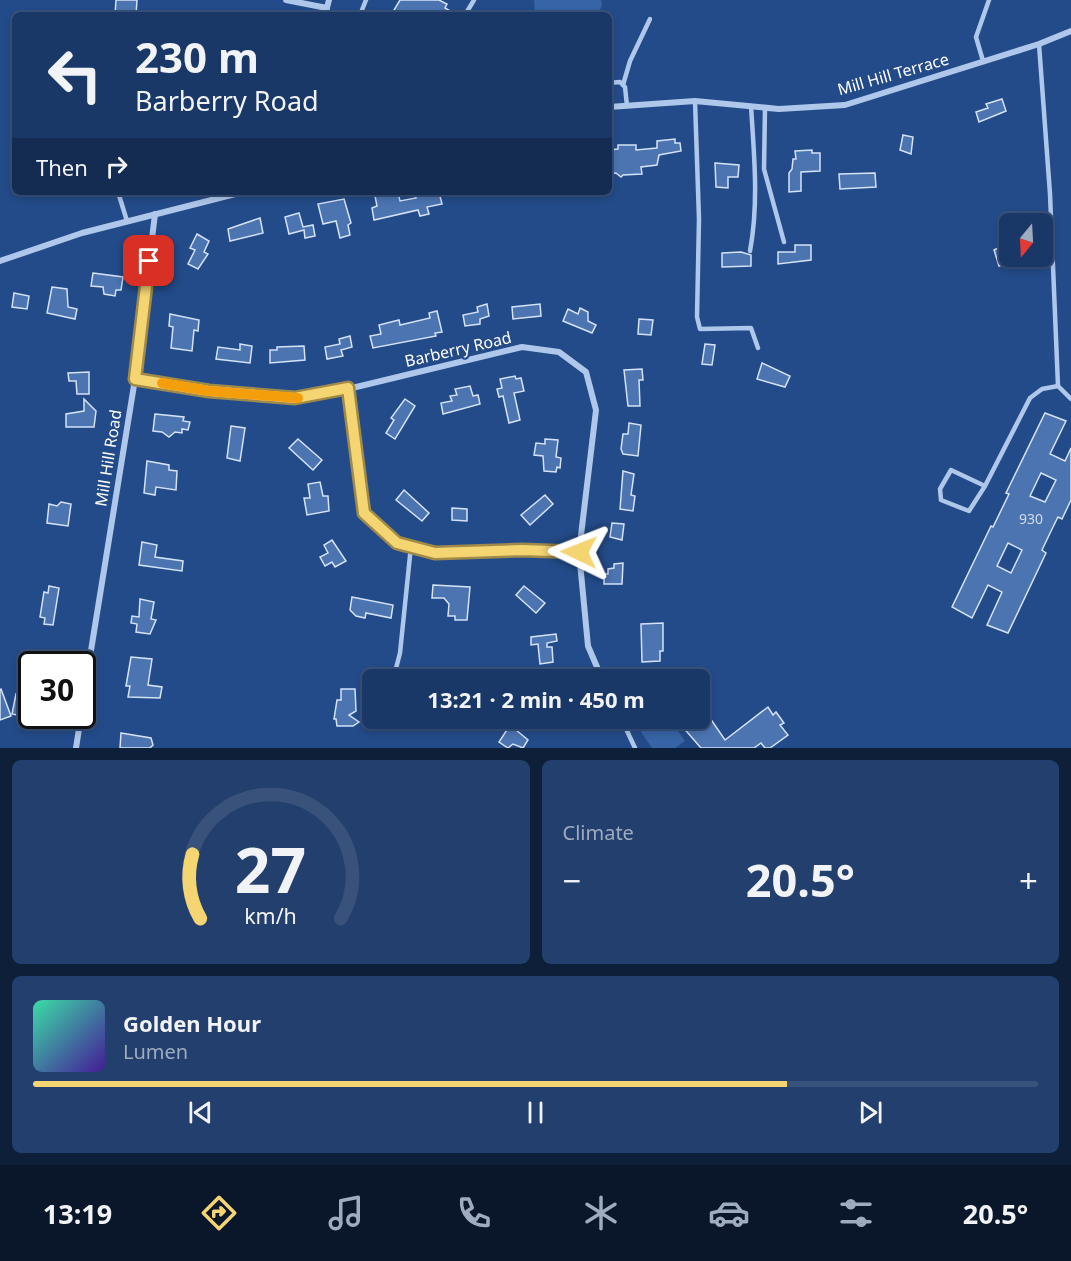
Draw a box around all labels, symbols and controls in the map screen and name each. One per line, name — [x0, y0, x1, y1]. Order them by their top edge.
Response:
text: 230 m — [135, 28, 259, 85]
icon: left — [36, 36, 114, 114]
street label: Mill Hill Terrace — [835, 48, 951, 100]
text: Barberry Road — [135, 82, 319, 119]
icon: right — [100, 150, 133, 183]
text: Then — [36, 152, 88, 182]
north arrow — [999, 213, 1053, 267]
map controls — [999, 213, 1053, 267]
pin — [123, 235, 174, 286]
icon: arrive — [132, 244, 165, 277]
street label: Barberry Road — [402, 326, 514, 372]
street label: Mill Hill Road — [89, 408, 127, 508]
house number: 930 — [1019, 509, 1043, 528]
position arrow — [547, 520, 611, 584]
speed limit sign: 30 — [18, 651, 96, 729]
text: 13:21 · 2 min · 450 m — [427, 684, 645, 714]
text: Climate — [563, 819, 634, 846]
text: 27 — [235, 826, 306, 911]
text: 20.5° — [746, 849, 855, 910]
text: − — [563, 858, 581, 903]
text: + — [1019, 858, 1038, 903]
text: km/h — [244, 901, 297, 930]
text: Golden Hour — [123, 1008, 261, 1038]
text: Lumen — [123, 1038, 188, 1065]
icon: previous — [184, 1096, 217, 1129]
icon: pause — [519, 1096, 552, 1129]
icon: next — [854, 1096, 887, 1129]
icon: directions — [198, 1192, 240, 1234]
icon: music — [325, 1192, 367, 1234]
icon: phone — [453, 1192, 495, 1234]
icon: climate — [580, 1192, 622, 1234]
icon: car — [708, 1192, 750, 1234]
icon: filters — [835, 1192, 877, 1234]
text: 13:19 — [43, 1195, 112, 1232]
text: 20.5° — [963, 1195, 1028, 1232]

